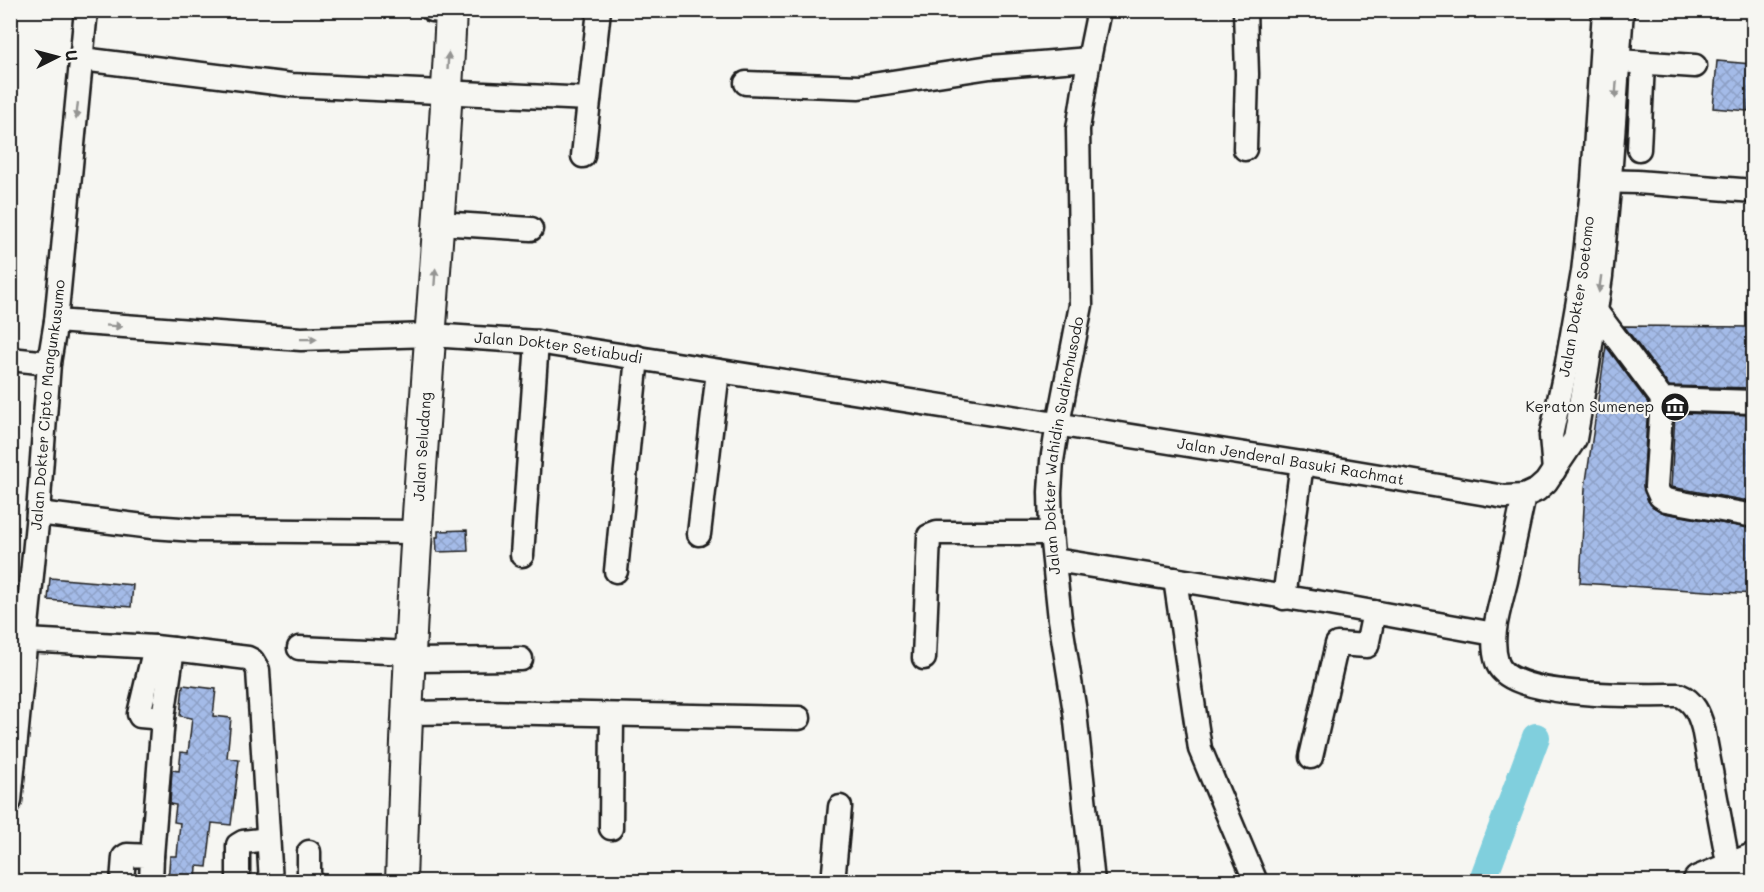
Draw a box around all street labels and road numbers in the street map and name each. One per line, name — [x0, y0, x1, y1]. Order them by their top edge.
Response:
street label: Jalan Dokter Soetomo — [1553, 215, 1598, 379]
street label: Jalan Dokter Cipto Mangunkusumo — [25, 279, 69, 531]
street label: Jalan Dokter Wahidin Sudirohusodo — [1039, 315, 1088, 576]
street label: Jalan Dokter Setiabudi — [474, 327, 644, 368]
street label: Jalan Seludang — [408, 391, 435, 502]
street label: Jalan Jenderal Basuki Rachmat — [1176, 432, 1406, 489]

